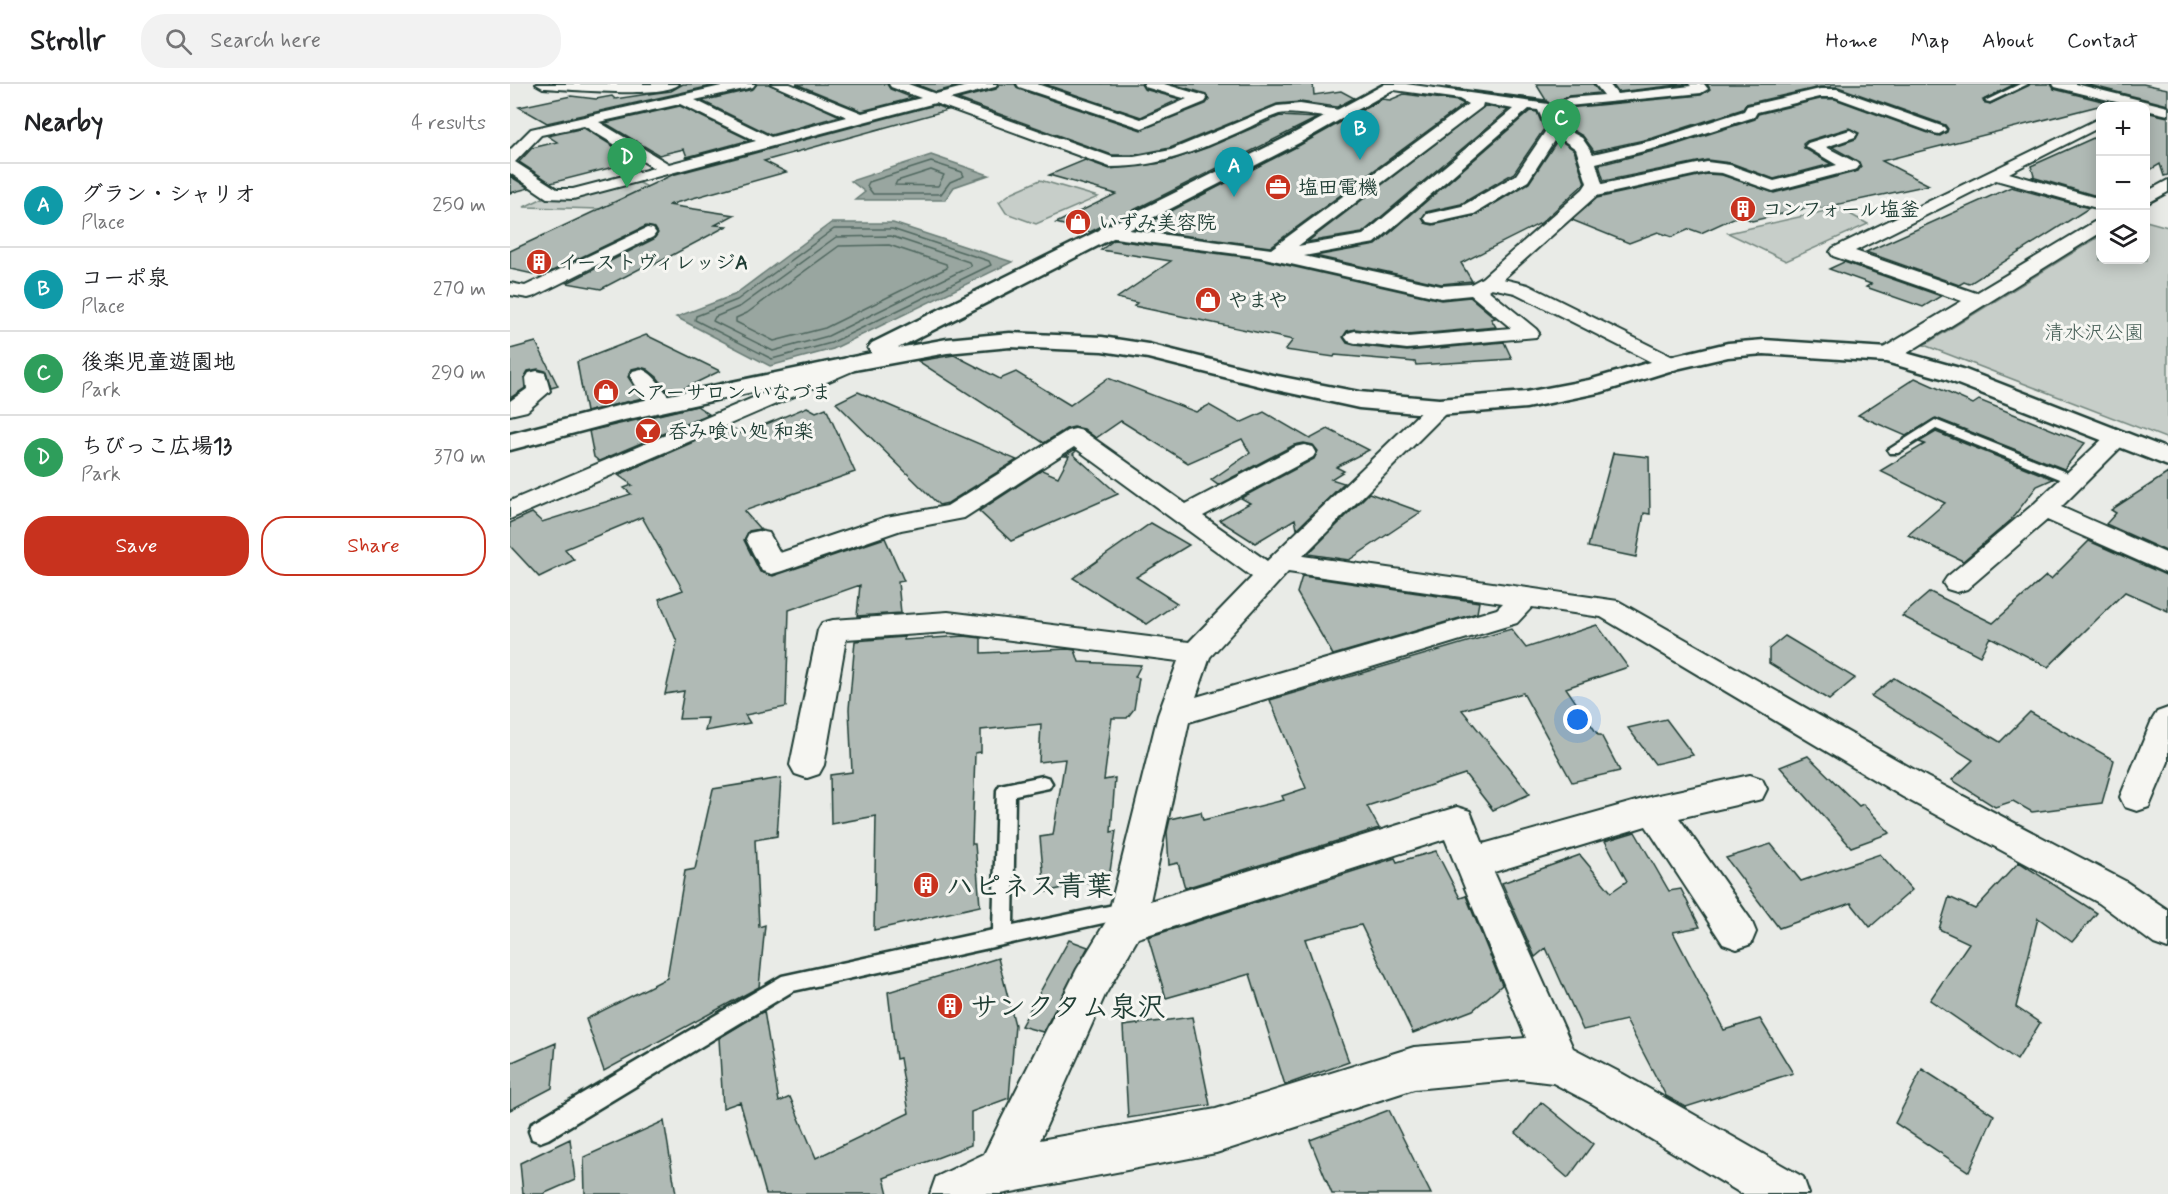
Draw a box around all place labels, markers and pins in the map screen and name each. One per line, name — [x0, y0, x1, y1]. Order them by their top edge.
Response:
pin: C — [1542, 100, 1580, 149]
pin: B — [1340, 110, 1380, 160]
pin: D — [608, 138, 646, 188]
pin: A — [1214, 147, 1254, 197]
office icon: 塩田電機 — [1263, 172, 1293, 202]
place label: 塩田電機 — [1298, 175, 1378, 202]
building icon: コンフォール塩釜 — [1728, 194, 1758, 224]
place label: コンフォール塩釜 — [1762, 197, 1920, 224]
shop icon: いずみ美容院 — [1063, 207, 1093, 237]
place label: いずみ美容院 — [1098, 210, 1216, 237]
building icon: イーストヴィレッジA — [524, 247, 554, 277]
place label: イーストヴィレッジA — [558, 250, 748, 277]
shop icon: やまや — [1193, 285, 1223, 315]
place label: やまや — [1228, 288, 1288, 315]
shop icon: ヘアーサロン いなづま — [591, 377, 621, 407]
place label: ヘアーサロン いなづま — [626, 380, 831, 407]
bar icon: 呑み喰い処 和楽 — [633, 416, 663, 446]
place label: 呑み喰い処 和楽 — [668, 419, 813, 446]
place label: ハピネス青葉 — [946, 869, 1113, 906]
building icon: ハピネス青葉 — [911, 870, 941, 900]
place label: サンクタム泉沢 — [970, 990, 1165, 1027]
building icon: サンクタム泉沢 — [935, 991, 965, 1021]

